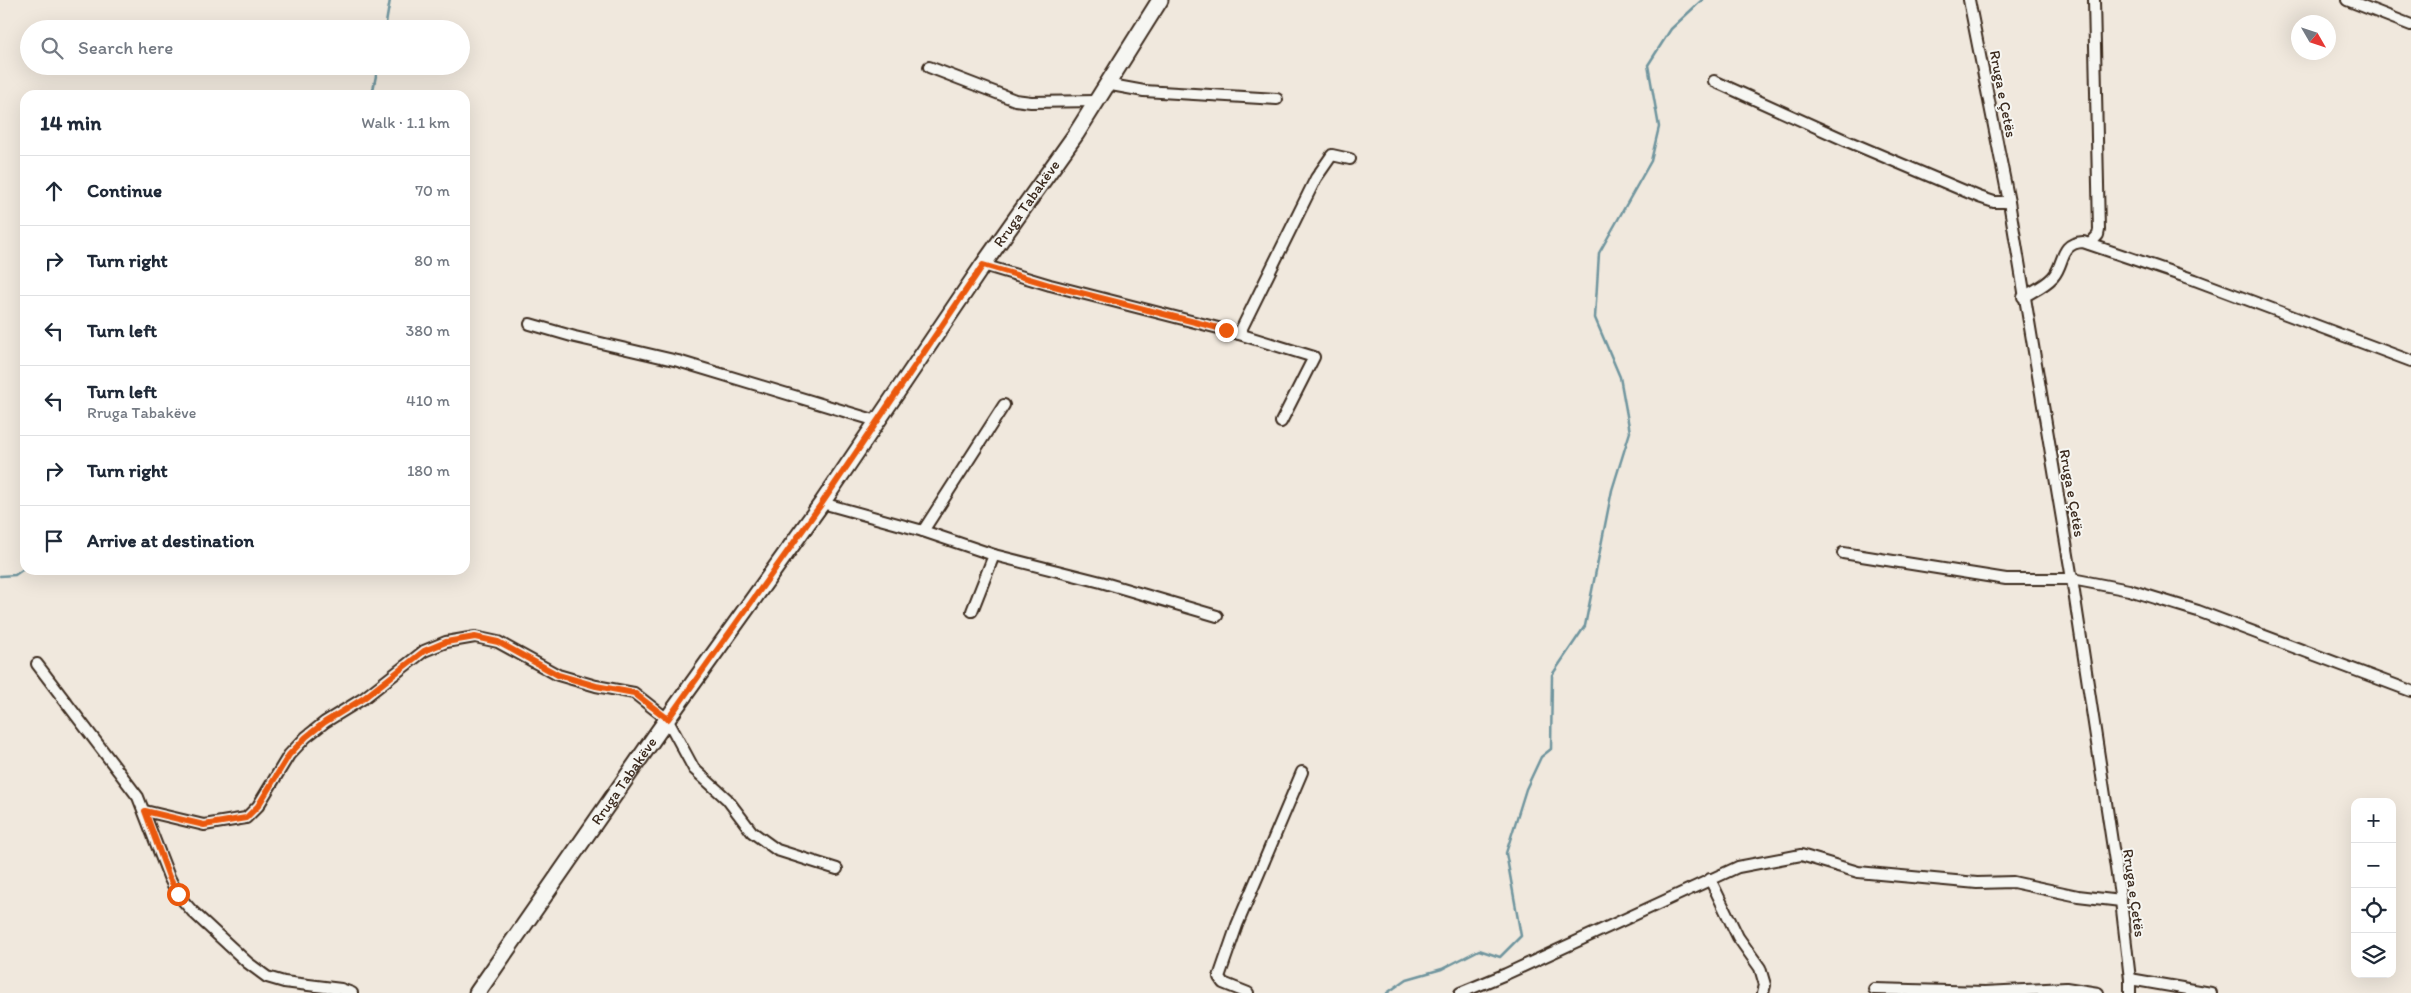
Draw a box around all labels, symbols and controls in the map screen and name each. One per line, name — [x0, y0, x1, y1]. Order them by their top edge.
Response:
north arrow — [2291, 15, 2336, 60]
search box — [20, 20, 470, 75]
icon: search — [38, 34, 66, 62]
text: Search here — [78, 36, 173, 59]
street label: Rruga e Çetës — [1986, 49, 2020, 140]
text: 14 min — [40, 110, 101, 135]
text: Walk · 1.1 km — [361, 113, 450, 132]
street label: Rruga Tabakëve — [990, 156, 1064, 251]
icon: ahead — [40, 177, 68, 205]
text: Continue — [87, 179, 162, 202]
text: 70 m — [415, 181, 450, 200]
icon: right — [40, 247, 68, 275]
text: Turn right — [87, 249, 168, 272]
text: 80 m — [414, 251, 450, 270]
icon: left — [40, 317, 68, 345]
text: Turn left — [87, 319, 157, 342]
route end — [1215, 319, 1238, 342]
text: 380 m — [406, 321, 450, 340]
text: Turn left — [87, 380, 157, 403]
icon: left — [40, 387, 68, 415]
text: 410 m — [406, 391, 450, 410]
text: Rruga Tabakëve — [87, 403, 196, 422]
street label: Rruga e Çetës — [2055, 448, 2089, 538]
icon: right — [40, 457, 68, 485]
text: Turn right — [87, 459, 168, 482]
text: 180 m — [407, 461, 450, 480]
icon: arrive — [40, 527, 68, 555]
text: Arrive at destination — [87, 529, 254, 552]
street label: Rruga Tabakëve — [587, 734, 661, 828]
map controls — [2351, 798, 2396, 978]
button: + — [2351, 798, 2396, 843]
button: − — [2351, 843, 2396, 888]
street label: Rruga e Çetës — [2119, 848, 2149, 938]
route start — [167, 883, 190, 906]
button: locate — [2351, 888, 2396, 933]
button: layers — [2351, 933, 2396, 978]

